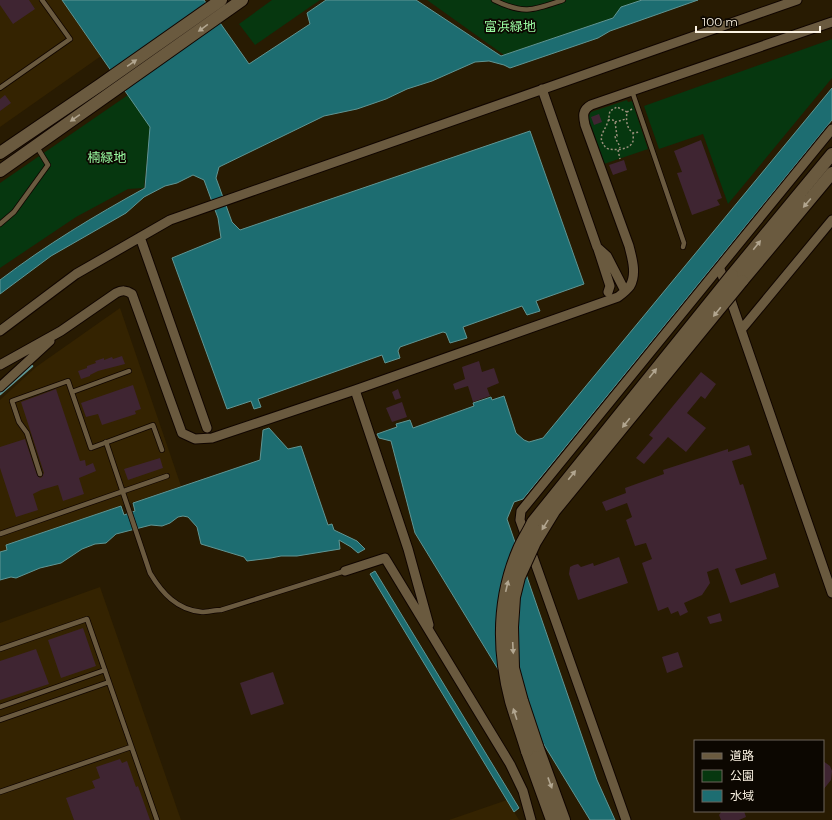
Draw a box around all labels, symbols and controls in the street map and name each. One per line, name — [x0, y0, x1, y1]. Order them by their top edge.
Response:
scale bar — [696, 8, 820, 34]
text: 100 m — [702, 14, 738, 29]
park label: 富浜緑地 — [484, 18, 536, 34]
one-way arrow — [198, 23, 208, 31]
one-way arrow — [127, 59, 137, 67]
one-way arrow — [70, 114, 80, 122]
park label: 楠緑地 — [87, 149, 127, 165]
one-way arrow — [803, 197, 812, 208]
one-way arrow — [752, 240, 761, 251]
one-way arrow — [713, 306, 721, 317]
one-way arrow — [649, 368, 658, 379]
one-way arrow — [622, 418, 631, 429]
one-way arrow — [567, 469, 576, 480]
one-way arrow — [542, 519, 549, 531]
one-way arrow — [505, 579, 511, 592]
one-way arrow — [509, 642, 516, 654]
one-way arrow — [512, 707, 518, 719]
legend — [694, 740, 824, 812]
text: 道路 — [730, 748, 754, 763]
text: 公園 — [730, 768, 754, 783]
one-way arrow — [548, 777, 554, 789]
text: 水域 — [730, 788, 754, 803]

